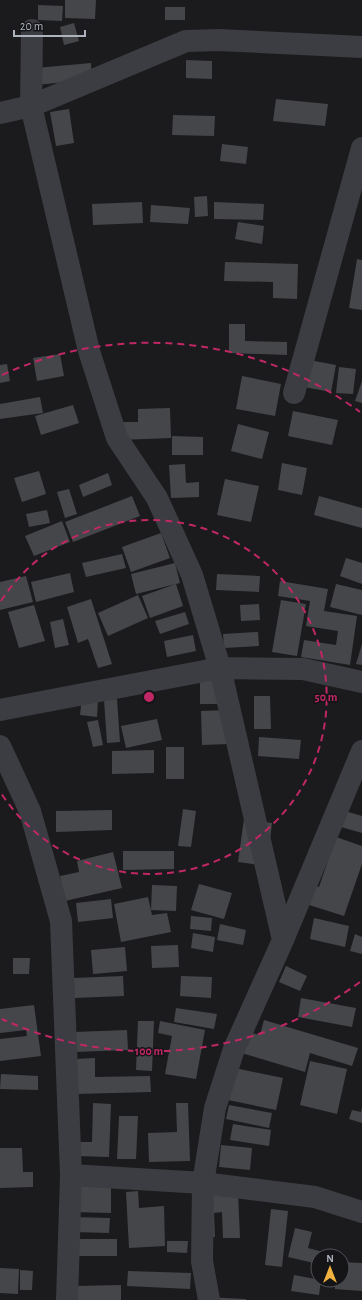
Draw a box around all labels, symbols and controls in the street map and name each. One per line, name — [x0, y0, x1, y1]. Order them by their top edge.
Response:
scale bar — [14, 12, 85, 38]
text: 20 m — [20, 20, 43, 32]
centre of rings — [142, 690, 156, 704]
text: 50 m — [315, 691, 338, 703]
text: 100 m — [135, 1045, 163, 1057]
north arrow — [310, 1248, 350, 1288]
text: N — [326, 1253, 334, 1264]

